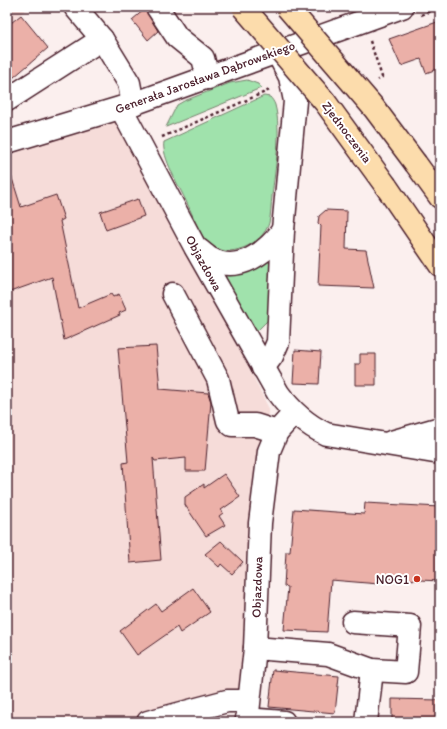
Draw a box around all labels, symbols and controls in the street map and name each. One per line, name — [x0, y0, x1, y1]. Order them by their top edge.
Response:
street label: Generała Jarosława Dąbrowskiego — [113, 37, 297, 117]
street label: Zjednoczenia — [319, 98, 375, 166]
street label: Objazdowa — [183, 232, 226, 294]
street label: Objazdowa — [248, 556, 266, 618]
place label: NOG1 — [376, 572, 409, 587]
marker: NOG1 — [412, 574, 422, 584]

